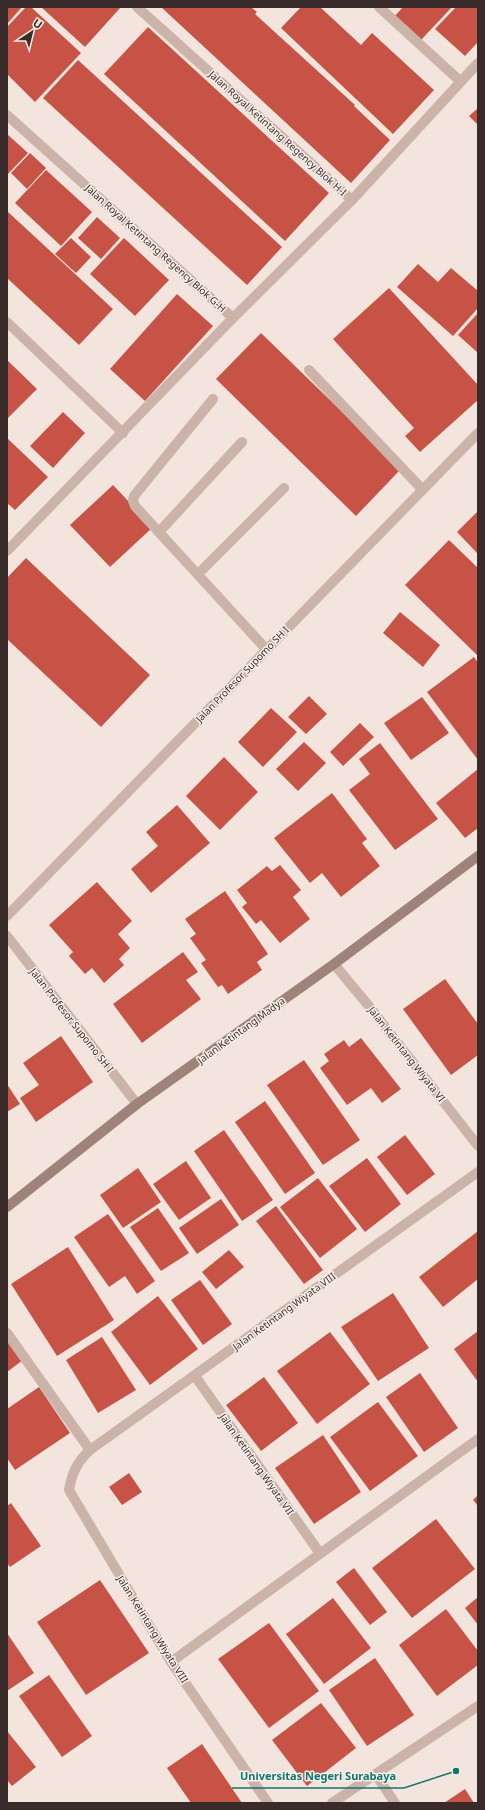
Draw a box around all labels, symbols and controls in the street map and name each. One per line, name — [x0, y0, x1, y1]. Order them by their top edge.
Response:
north arrow — [12, 12, 52, 52]
text: U — [30, 15, 46, 32]
street label: Jalan Royal Ketintang Regency Blok H-I — [205, 67, 350, 199]
street label: Jalan Royal Ketintang Regency Blok G-H — [82, 180, 229, 315]
street label: Jalan Profesor Supomo SH I — [192, 623, 292, 726]
street label: Jalan Profesor Supomo SH I — [26, 964, 117, 1075]
street label: Jalan Ketintang Madya — [194, 993, 288, 1067]
street label: Jalan Ketintang Wiyata VI — [365, 1003, 449, 1105]
street label: Jalan Ketintang Wiyata VIII — [229, 1269, 338, 1354]
street label: Jalan Ketintang Wiyata VII — [216, 1410, 297, 1518]
street label: Jalan Ketintang Wiyata VIII — [114, 1572, 192, 1685]
callout: Universitas Negeri Surabaya — [232, 1765, 404, 1788]
text: Universitas Negeri Surabaya — [240, 1768, 396, 1783]

